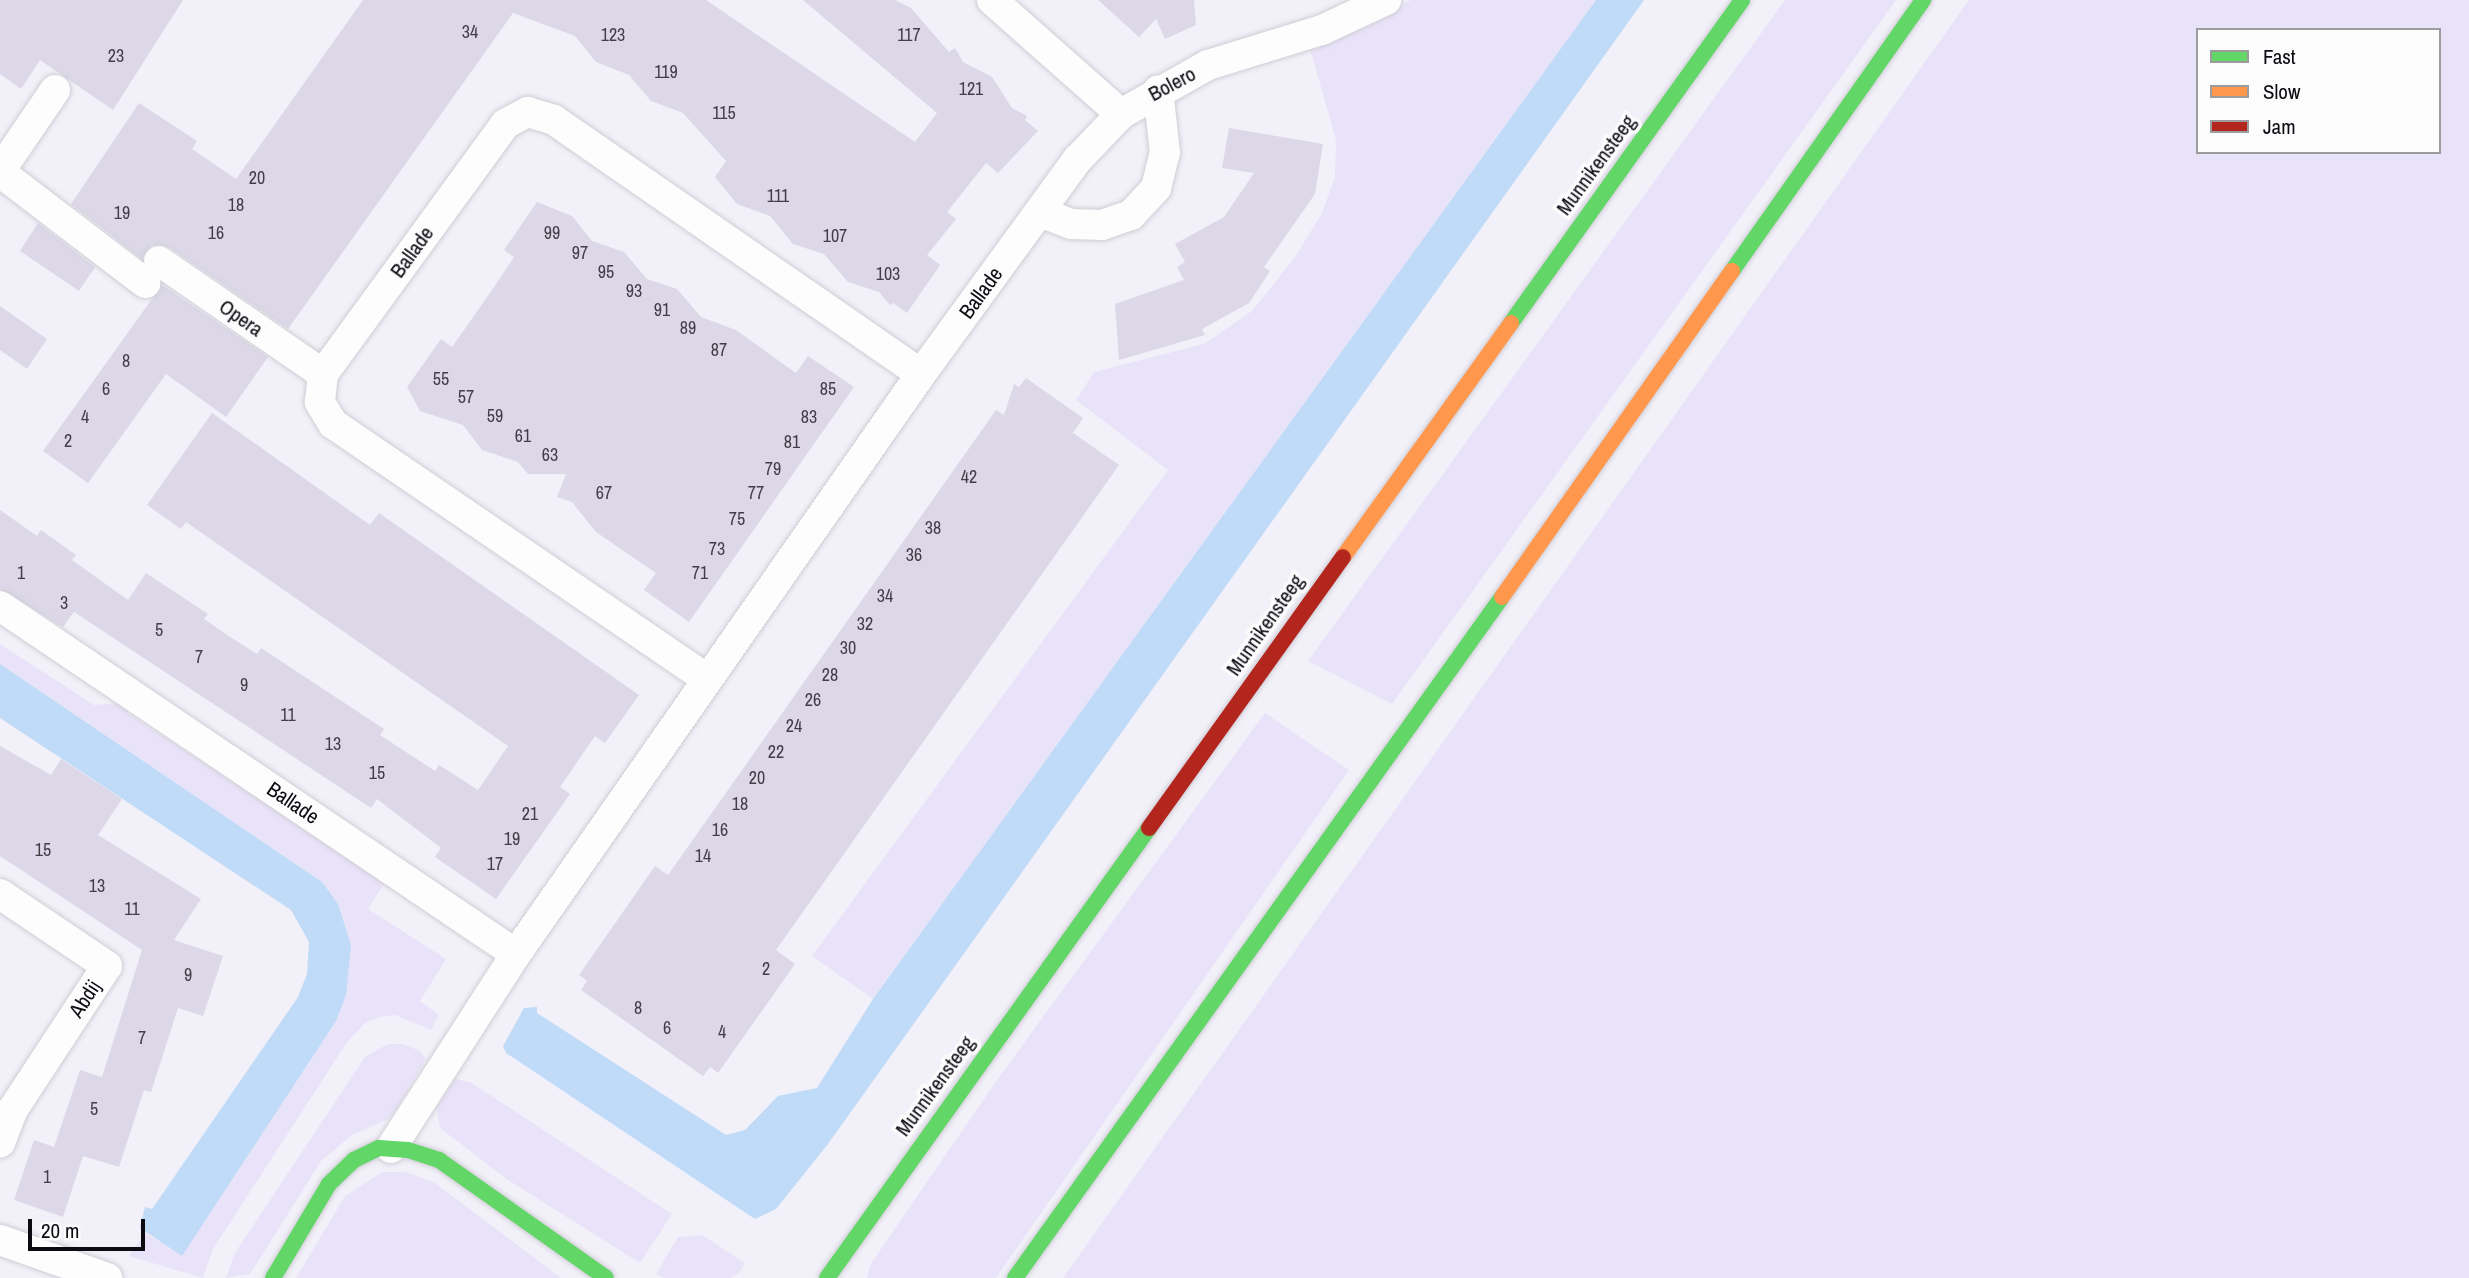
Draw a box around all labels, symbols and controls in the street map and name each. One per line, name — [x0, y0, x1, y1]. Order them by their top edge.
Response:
house number: 34 — [462, 21, 478, 43]
house number: 123 — [601, 24, 625, 46]
house number: 117 — [897, 24, 921, 46]
legend — [2196, 28, 2441, 154]
text: Fast — [2263, 42, 2296, 71]
house number: 23 — [108, 45, 124, 67]
house number: 119 — [654, 61, 678, 83]
street label: Bolero — [1144, 61, 1200, 107]
text: Slow — [2263, 77, 2300, 106]
house number: 121 — [959, 78, 983, 100]
house number: 115 — [712, 102, 736, 124]
street label: Munnikensteeg — [1551, 110, 1641, 220]
text: Jam — [2263, 112, 2296, 141]
house number: 20 — [249, 167, 265, 189]
house number: 111 — [767, 185, 789, 207]
house number: 18 — [228, 194, 244, 216]
house number: 19 — [114, 202, 130, 224]
street label: Ballade — [385, 221, 439, 283]
house number: 16 — [208, 222, 224, 244]
house number: 99 — [544, 222, 560, 244]
house number: 107 — [823, 225, 847, 247]
house number: 97 — [572, 242, 588, 264]
house number: 95 — [598, 261, 614, 283]
street label: Ballade — [954, 262, 1008, 324]
house number: 103 — [876, 263, 900, 285]
house number: 93 — [626, 280, 642, 302]
street label: Opera — [214, 294, 268, 342]
house number: 91 — [654, 299, 670, 321]
house number: 89 — [680, 317, 696, 339]
house number: 87 — [711, 339, 727, 361]
house number: 8 — [122, 350, 130, 372]
house number: 55 — [433, 368, 449, 390]
house number: 6 — [102, 378, 110, 400]
house number: 85 — [820, 378, 836, 400]
house number: 57 — [458, 386, 474, 408]
house number: 59 — [487, 405, 503, 427]
house number: 4 — [81, 406, 89, 428]
house number: 83 — [801, 406, 817, 428]
house number: 61 — [515, 425, 531, 447]
house number: 2 — [64, 430, 72, 452]
house number: 81 — [784, 431, 800, 453]
house number: 63 — [542, 444, 558, 466]
house number: 79 — [765, 458, 781, 480]
house number: 42 — [961, 466, 977, 488]
house number: 67 — [596, 482, 612, 504]
house number: 77 — [748, 482, 764, 504]
house number: 75 — [729, 508, 745, 530]
house number: 38 — [925, 517, 941, 539]
house number: 73 — [709, 538, 725, 560]
house number: 36 — [906, 544, 922, 566]
house number: 1 — [17, 562, 25, 584]
house number: 71 — [692, 562, 708, 584]
street label: Munnikensteeg — [1221, 570, 1309, 680]
house number: 34 — [877, 585, 893, 607]
house number: 3 — [60, 592, 68, 614]
house number: 32 — [857, 613, 873, 635]
house number: 5 — [155, 619, 163, 641]
house number: 30 — [840, 637, 856, 659]
house number: 7 — [195, 646, 203, 668]
house number: 28 — [822, 664, 838, 686]
house number: 9 — [240, 674, 248, 696]
house number: 26 — [805, 689, 821, 711]
house number: 11 — [280, 704, 296, 726]
house number: 24 — [786, 715, 802, 737]
house number: 13 — [325, 733, 341, 755]
house number: 22 — [768, 741, 784, 763]
house number: 15 — [369, 762, 385, 784]
house number: 20 — [749, 767, 765, 789]
street label: Ballade — [262, 776, 324, 830]
house number: 18 — [732, 793, 748, 815]
house number: 21 — [522, 803, 538, 825]
house number: 16 — [712, 819, 728, 841]
house number: 19 — [504, 828, 520, 850]
house number: 15 — [35, 839, 51, 861]
house number: 14 — [695, 845, 711, 867]
house number: 17 — [487, 853, 503, 875]
house number: 13 — [89, 875, 105, 897]
house number: 11 — [124, 898, 140, 920]
house number: 2 — [762, 958, 770, 980]
house number: 9 — [184, 964, 192, 986]
street label: Abdij — [64, 976, 106, 1022]
house number: 8 — [634, 997, 642, 1019]
house number: 6 — [663, 1017, 671, 1039]
house number: 4 — [718, 1021, 726, 1043]
house number: 7 — [138, 1027, 146, 1049]
street label: Munnikensteeg — [890, 1031, 980, 1141]
house number: 5 — [90, 1098, 98, 1120]
house number: 1 — [43, 1166, 51, 1188]
scale bar — [32, 1204, 149, 1248]
text: 20 m — [41, 1216, 79, 1245]

